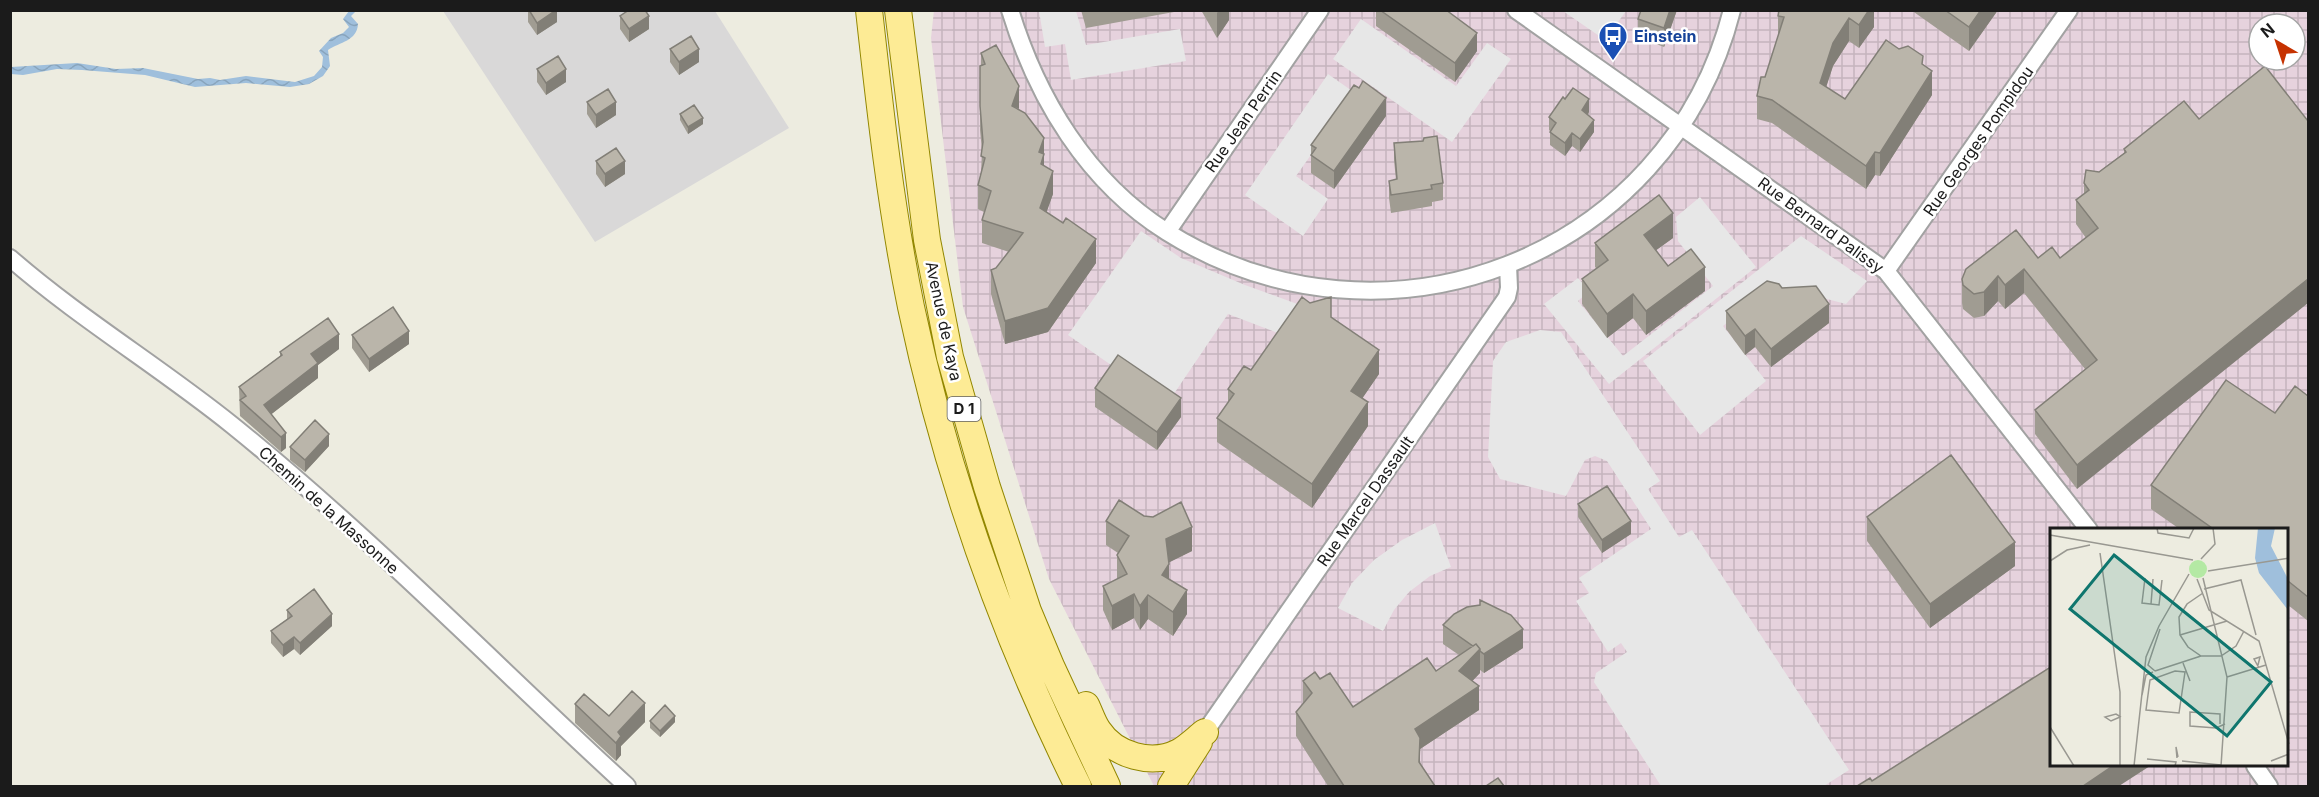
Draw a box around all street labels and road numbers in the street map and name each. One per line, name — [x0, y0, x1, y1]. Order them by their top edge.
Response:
street label: Rue Georges Pompidou — [1919, 62, 2037, 220]
street label: Rue Jean Perrin — [1200, 66, 1286, 176]
street label: Rue Bernard Palissy — [1754, 173, 1888, 277]
street label: Avenue de Kaya — [922, 259, 966, 383]
road number: D 1 — [948, 397, 980, 421]
street label: Rue Marcel Dassault — [1312, 432, 1418, 570]
street label: Chemin de la Massonne — [255, 442, 403, 578]

